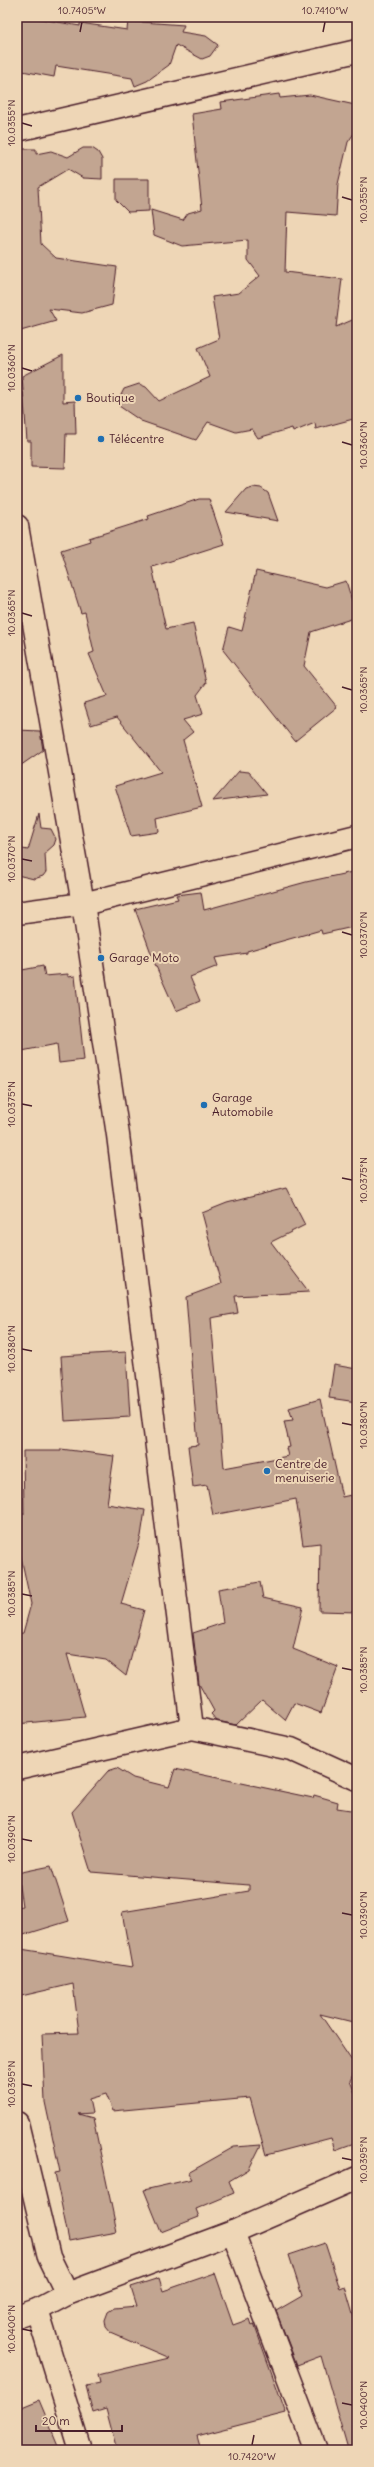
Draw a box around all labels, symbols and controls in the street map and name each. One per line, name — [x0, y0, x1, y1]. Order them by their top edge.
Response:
text: 10.7405°W — [58, 4, 106, 17]
text: 10.7410°W — [302, 4, 348, 17]
text: 10.0355°N — [5, 100, 18, 146]
text: 10.0355°N — [357, 177, 370, 223]
text: 10.0360°N — [5, 344, 18, 392]
place label: Boutique — [86, 390, 134, 405]
marker: Boutique — [73, 393, 83, 403]
text: 10.0360°N — [357, 421, 370, 469]
place label: Télécentre — [109, 431, 164, 446]
marker: Télécentre — [96, 434, 106, 444]
text: 10.0365°N — [5, 590, 18, 636]
text: 10.0365°N — [357, 667, 370, 713]
text: 10.0370°N — [5, 836, 18, 882]
text: 10.0370°N — [357, 912, 370, 958]
place label: Garage Moto — [109, 950, 179, 965]
marker: Garage Moto — [96, 953, 106, 963]
text: 10.0375°N — [5, 1081, 18, 1127]
place label: Garage Automobile — [212, 1090, 273, 1119]
marker: Garage Automobile — [199, 1100, 209, 1110]
text: 10.0375°N — [357, 1157, 370, 1203]
text: 10.0380°N — [5, 1325, 18, 1373]
text: 10.0380°N — [357, 1401, 370, 1449]
place label: Centre de menuiserie — [275, 1456, 335, 1485]
marker: Centre de menuiserie — [262, 1466, 272, 1476]
text: 10.0385°N — [5, 1571, 18, 1617]
text: 10.0385°N — [357, 1647, 370, 1693]
text: 10.0390°N — [5, 1815, 18, 1863]
text: 10.0390°N — [357, 1891, 370, 1939]
text: 10.0395°N — [5, 2061, 18, 2107]
text: 10.0395°N — [357, 2137, 370, 2183]
text: 10.0400°N — [5, 2305, 18, 2353]
text: 10.0400°N — [357, 2381, 370, 2429]
scale bar — [36, 2407, 122, 2433]
text: 20 m — [42, 2413, 70, 2428]
text: 10.7420°W — [228, 2450, 276, 2463]

